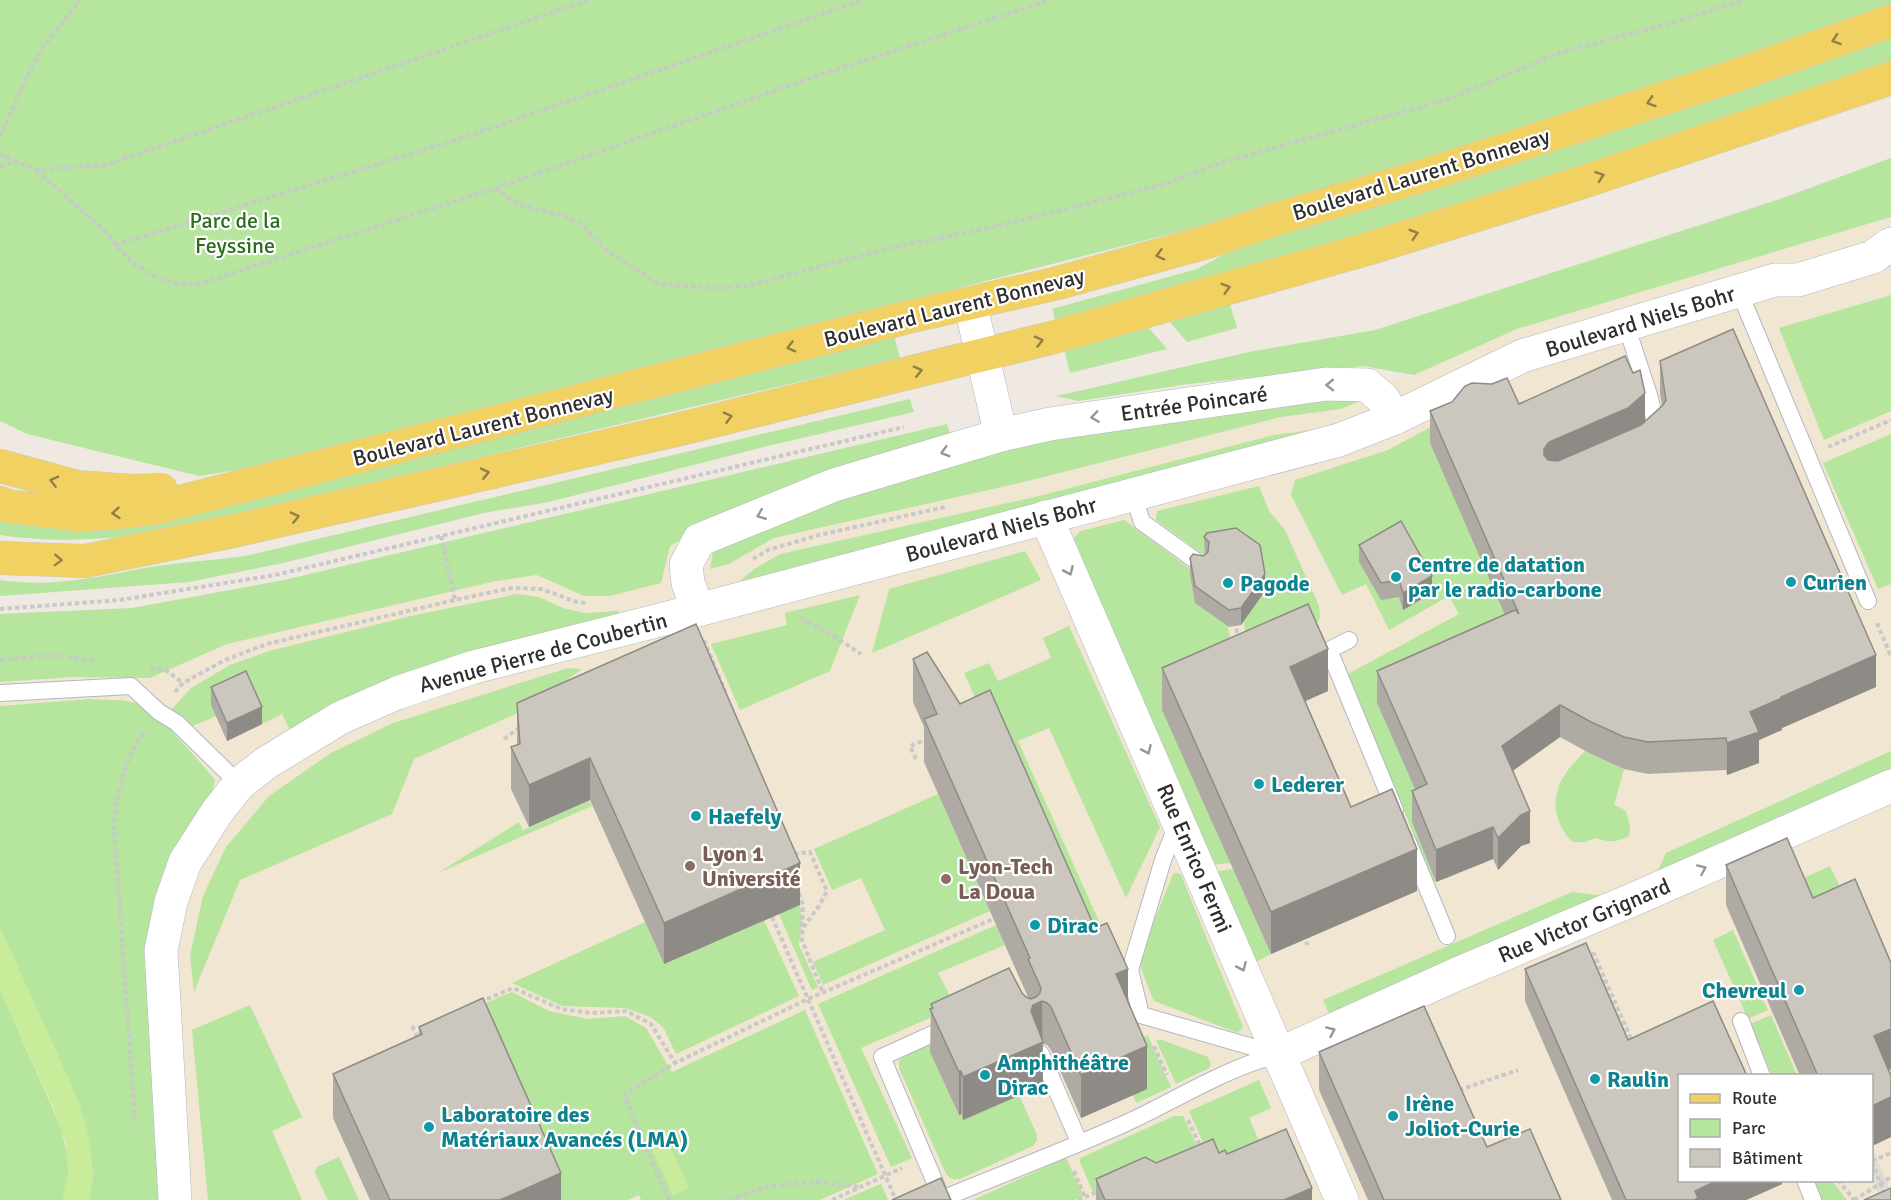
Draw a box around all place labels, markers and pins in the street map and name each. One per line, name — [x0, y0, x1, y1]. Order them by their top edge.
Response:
place label: Centre de datation par le radio-carbone — [1408, 551, 1602, 603]
place label: Curien — [1803, 569, 1867, 596]
place label: Pagode — [1240, 570, 1310, 597]
marker: Centre de datation par le radio-carbone — [1389, 570, 1403, 584]
marker: Curien — [1784, 575, 1798, 589]
marker: Pagode — [1221, 576, 1235, 590]
place label: Lederer — [1271, 771, 1344, 798]
marker: Lederer — [1252, 777, 1266, 791]
place label: Haefely — [708, 803, 782, 830]
marker: Haefely — [689, 809, 703, 823]
place label: Lyon 1 Université — [702, 840, 801, 892]
place label: Lyon-Tech La Doua — [958, 853, 1053, 905]
marker: Lyon 1 Université — [683, 859, 697, 873]
marker: Lyon-Tech La Doua — [939, 872, 953, 886]
place label: Dirac — [1047, 912, 1098, 939]
marker: Dirac — [1028, 918, 1042, 932]
place label: Chevreul — [1702, 977, 1787, 1004]
marker: Chevreul — [1792, 983, 1806, 997]
place label: Amphithéâtre Dirac — [997, 1049, 1129, 1101]
place label: Raulin — [1607, 1066, 1669, 1093]
marker: Amphithéâtre Dirac — [978, 1068, 992, 1082]
marker: Raulin — [1588, 1072, 1602, 1086]
place label: Irène Joliot-Curie — [1405, 1090, 1520, 1142]
place label: Laboratoire des Matériaux Avancés (LMA) — [441, 1101, 688, 1153]
marker: Irène Joliot-Curie — [1386, 1109, 1400, 1123]
marker: Laboratoire des Matériaux Avancés (LMA) — [422, 1120, 436, 1134]

